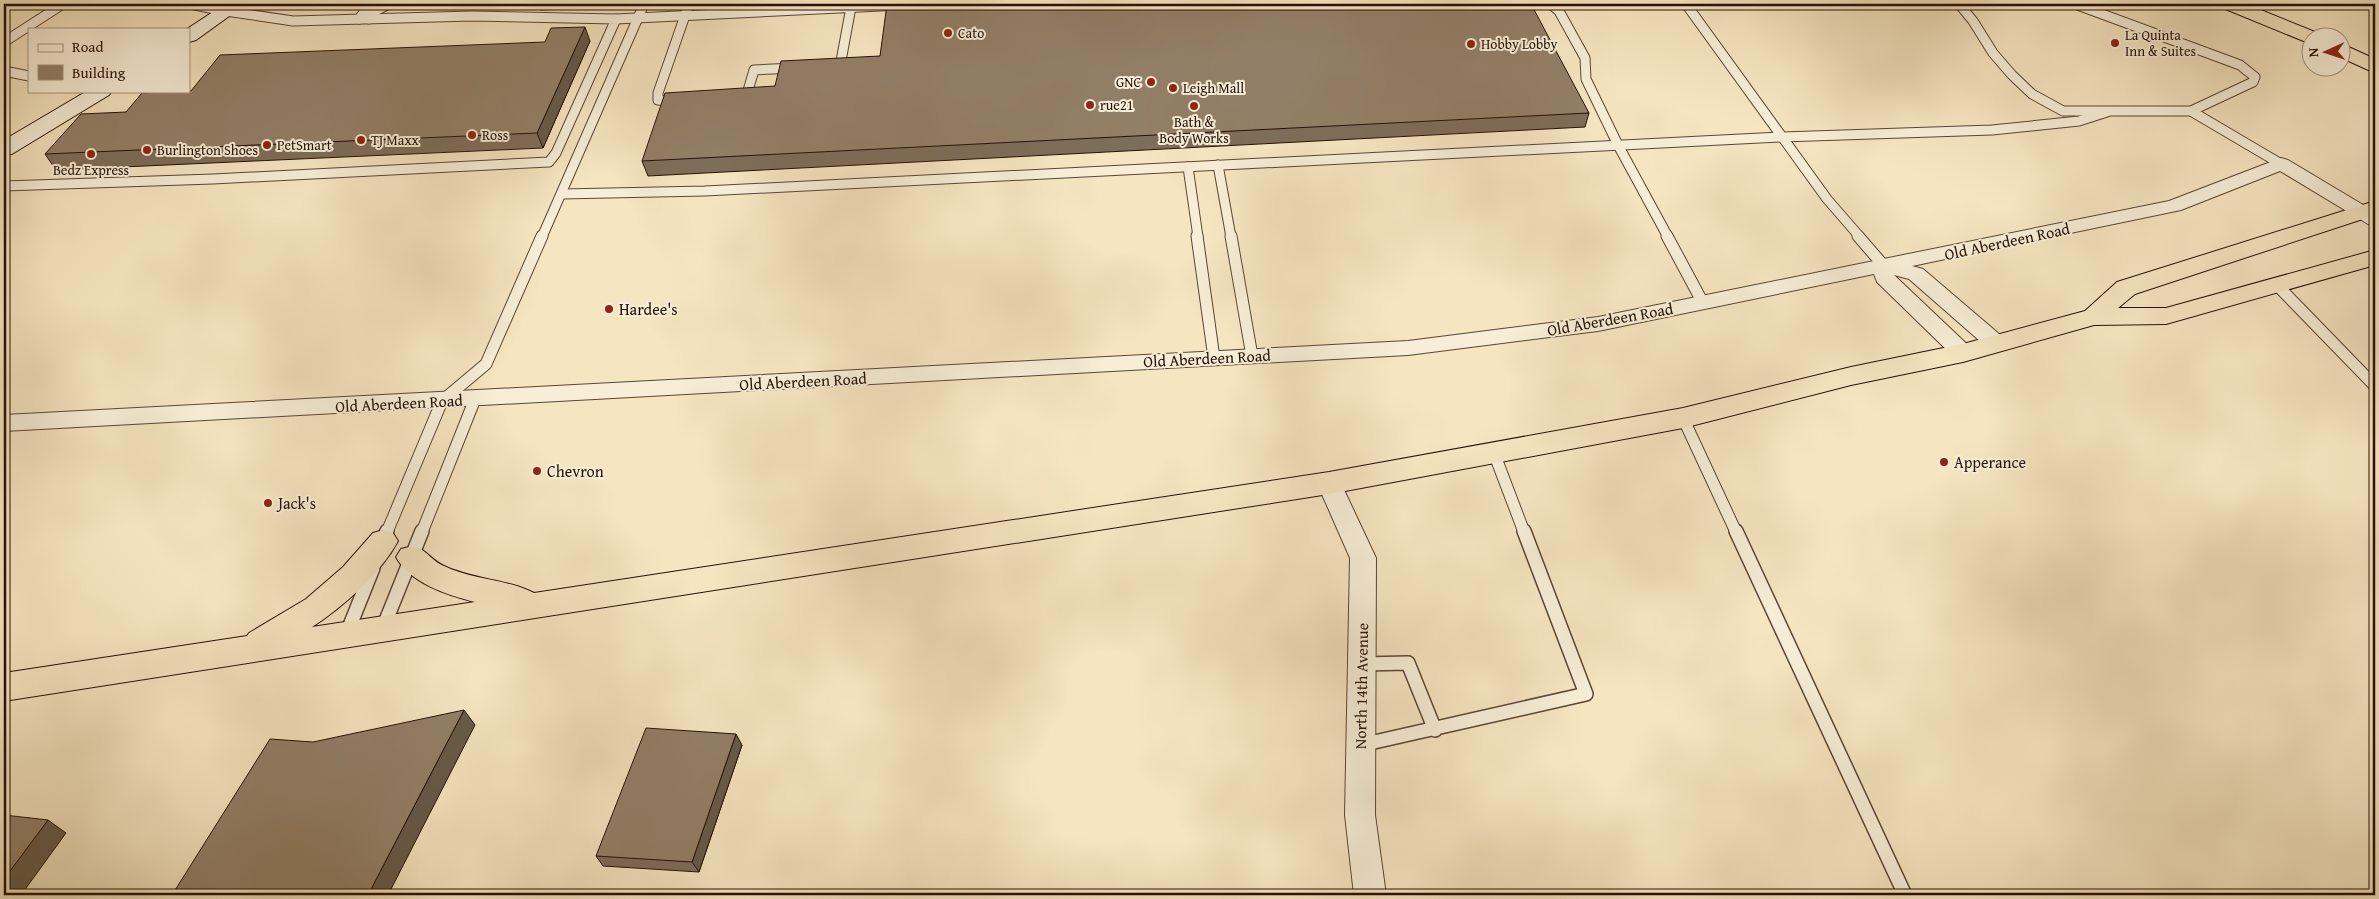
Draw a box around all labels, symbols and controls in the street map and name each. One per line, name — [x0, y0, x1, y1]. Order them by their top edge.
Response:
place label: Cato — [958, 23, 984, 43]
place label: La Quinta Inn & Suites — [2125, 25, 2196, 61]
marker: Cato — [942, 27, 954, 39]
legend — [28, 28, 190, 92]
north arrow — [2302, 28, 2352, 78]
place label: Hobby Lobby — [1481, 34, 1557, 54]
text: Road — [72, 36, 103, 57]
marker: La Quinta Inn & Suites — [2109, 37, 2121, 49]
marker: Hobby Lobby — [1465, 38, 1477, 50]
text: N — [2303, 47, 2323, 58]
text: Building — [72, 62, 126, 83]
place label: GNC — [1116, 72, 1141, 92]
marker: GNC — [1145, 76, 1157, 88]
place label: Leigh Mall — [1183, 78, 1244, 98]
marker: Leigh Mall — [1167, 82, 1179, 94]
place label: rue21 — [1100, 95, 1133, 115]
marker: rue21 — [1084, 99, 1096, 111]
marker: Bath & Body Works — [1188, 100, 1200, 112]
place label: Bath & Body Works — [1159, 112, 1229, 148]
place label: Ross — [482, 125, 508, 145]
marker: Ross — [466, 129, 478, 141]
place label: TJ Maxx — [371, 130, 420, 150]
marker: TJ Maxx — [355, 134, 367, 146]
place label: PetSmart — [277, 135, 332, 155]
marker: PetSmart — [261, 139, 273, 151]
place label: Burlington Shoes — [157, 140, 258, 160]
marker: Burlington Shoes — [141, 144, 153, 156]
marker: Bedz Express — [85, 148, 97, 160]
place label: Bedz Express — [53, 160, 129, 180]
street label: Old Aberdeen Road — [1942, 216, 2072, 266]
street label: Old Aberdeen Road — [1545, 296, 1675, 342]
place label: Hardee's — [619, 297, 678, 321]
marker: Hardee's — [603, 303, 615, 315]
street label: Old Aberdeen Road — [1143, 343, 1272, 373]
street label: Old Aberdeen Road — [739, 366, 868, 396]
street label: Old Aberdeen Road — [335, 388, 464, 418]
place label: Apperance — [1954, 450, 2026, 474]
marker: Apperance — [1938, 456, 1950, 468]
place label: Chevron — [547, 459, 604, 483]
marker: Chevron — [531, 465, 543, 477]
place label: Jack's — [276, 491, 316, 515]
marker: Jack's — [262, 497, 274, 509]
street label: North 14th Avenue — [1348, 623, 1374, 749]

